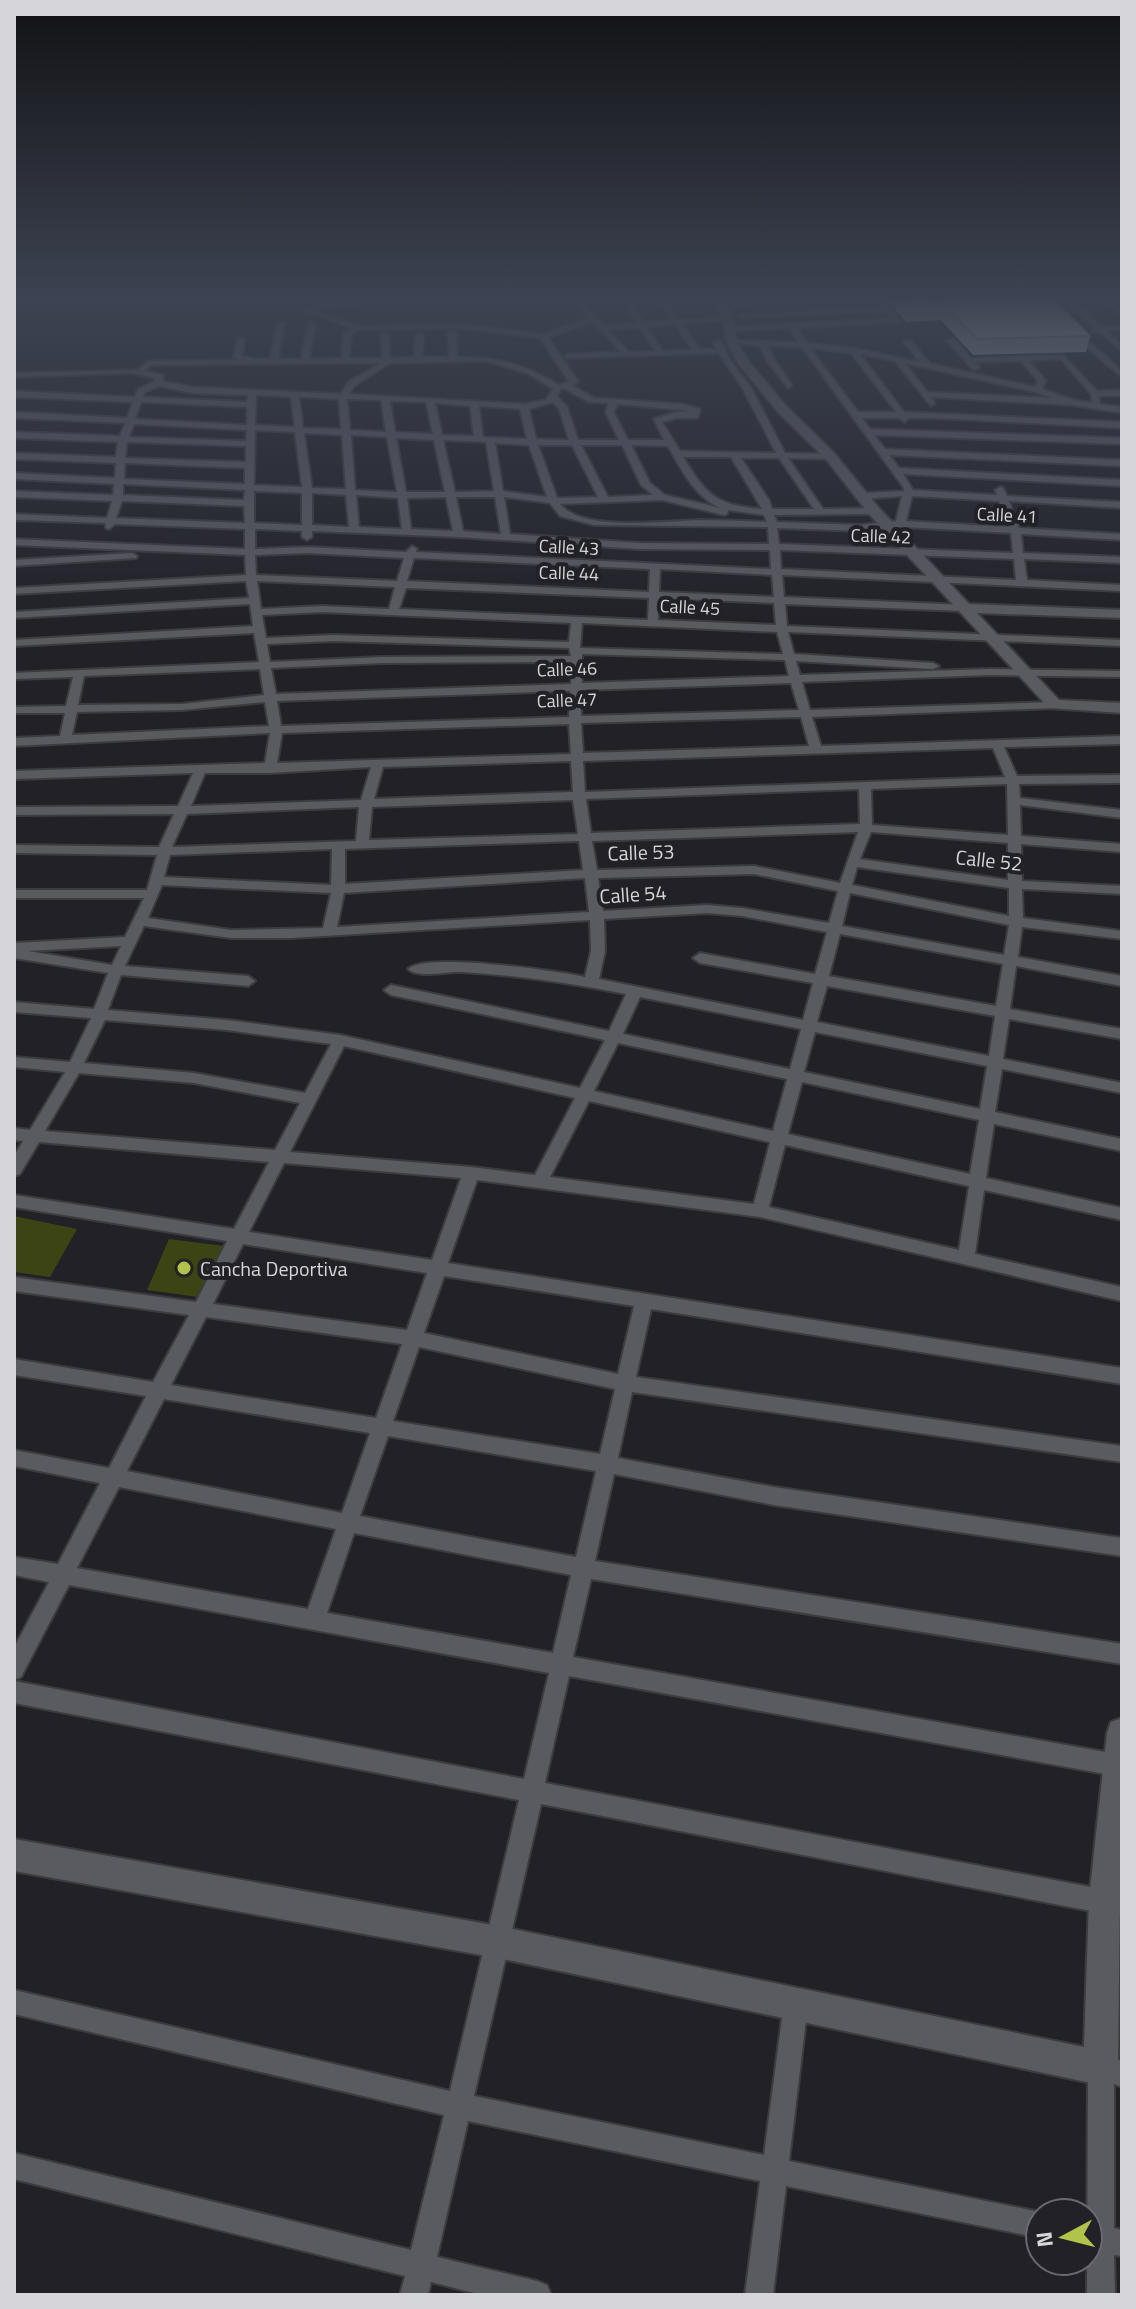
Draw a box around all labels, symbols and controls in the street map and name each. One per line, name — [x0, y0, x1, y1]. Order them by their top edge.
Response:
street label: Calle 41 — [976, 500, 1038, 530]
street label: Calle 42 — [850, 521, 912, 551]
street label: Calle 43 — [538, 532, 600, 562]
street label: Calle 44 — [538, 558, 600, 588]
street label: Calle 45 — [659, 592, 721, 622]
street label: Calle 46 — [536, 654, 598, 684]
street label: Calle 47 — [536, 685, 598, 715]
street label: Calle 53 — [607, 835, 675, 869]
street label: Calle 52 — [954, 841, 1024, 879]
street label: Calle 54 — [598, 876, 668, 912]
place label: Cancha Deportiva — [200, 1253, 347, 1284]
marker: Cancha Deportiva — [175, 1259, 193, 1277]
north arrow — [1024, 2197, 1104, 2277]
text: N — [1026, 2230, 1062, 2249]

